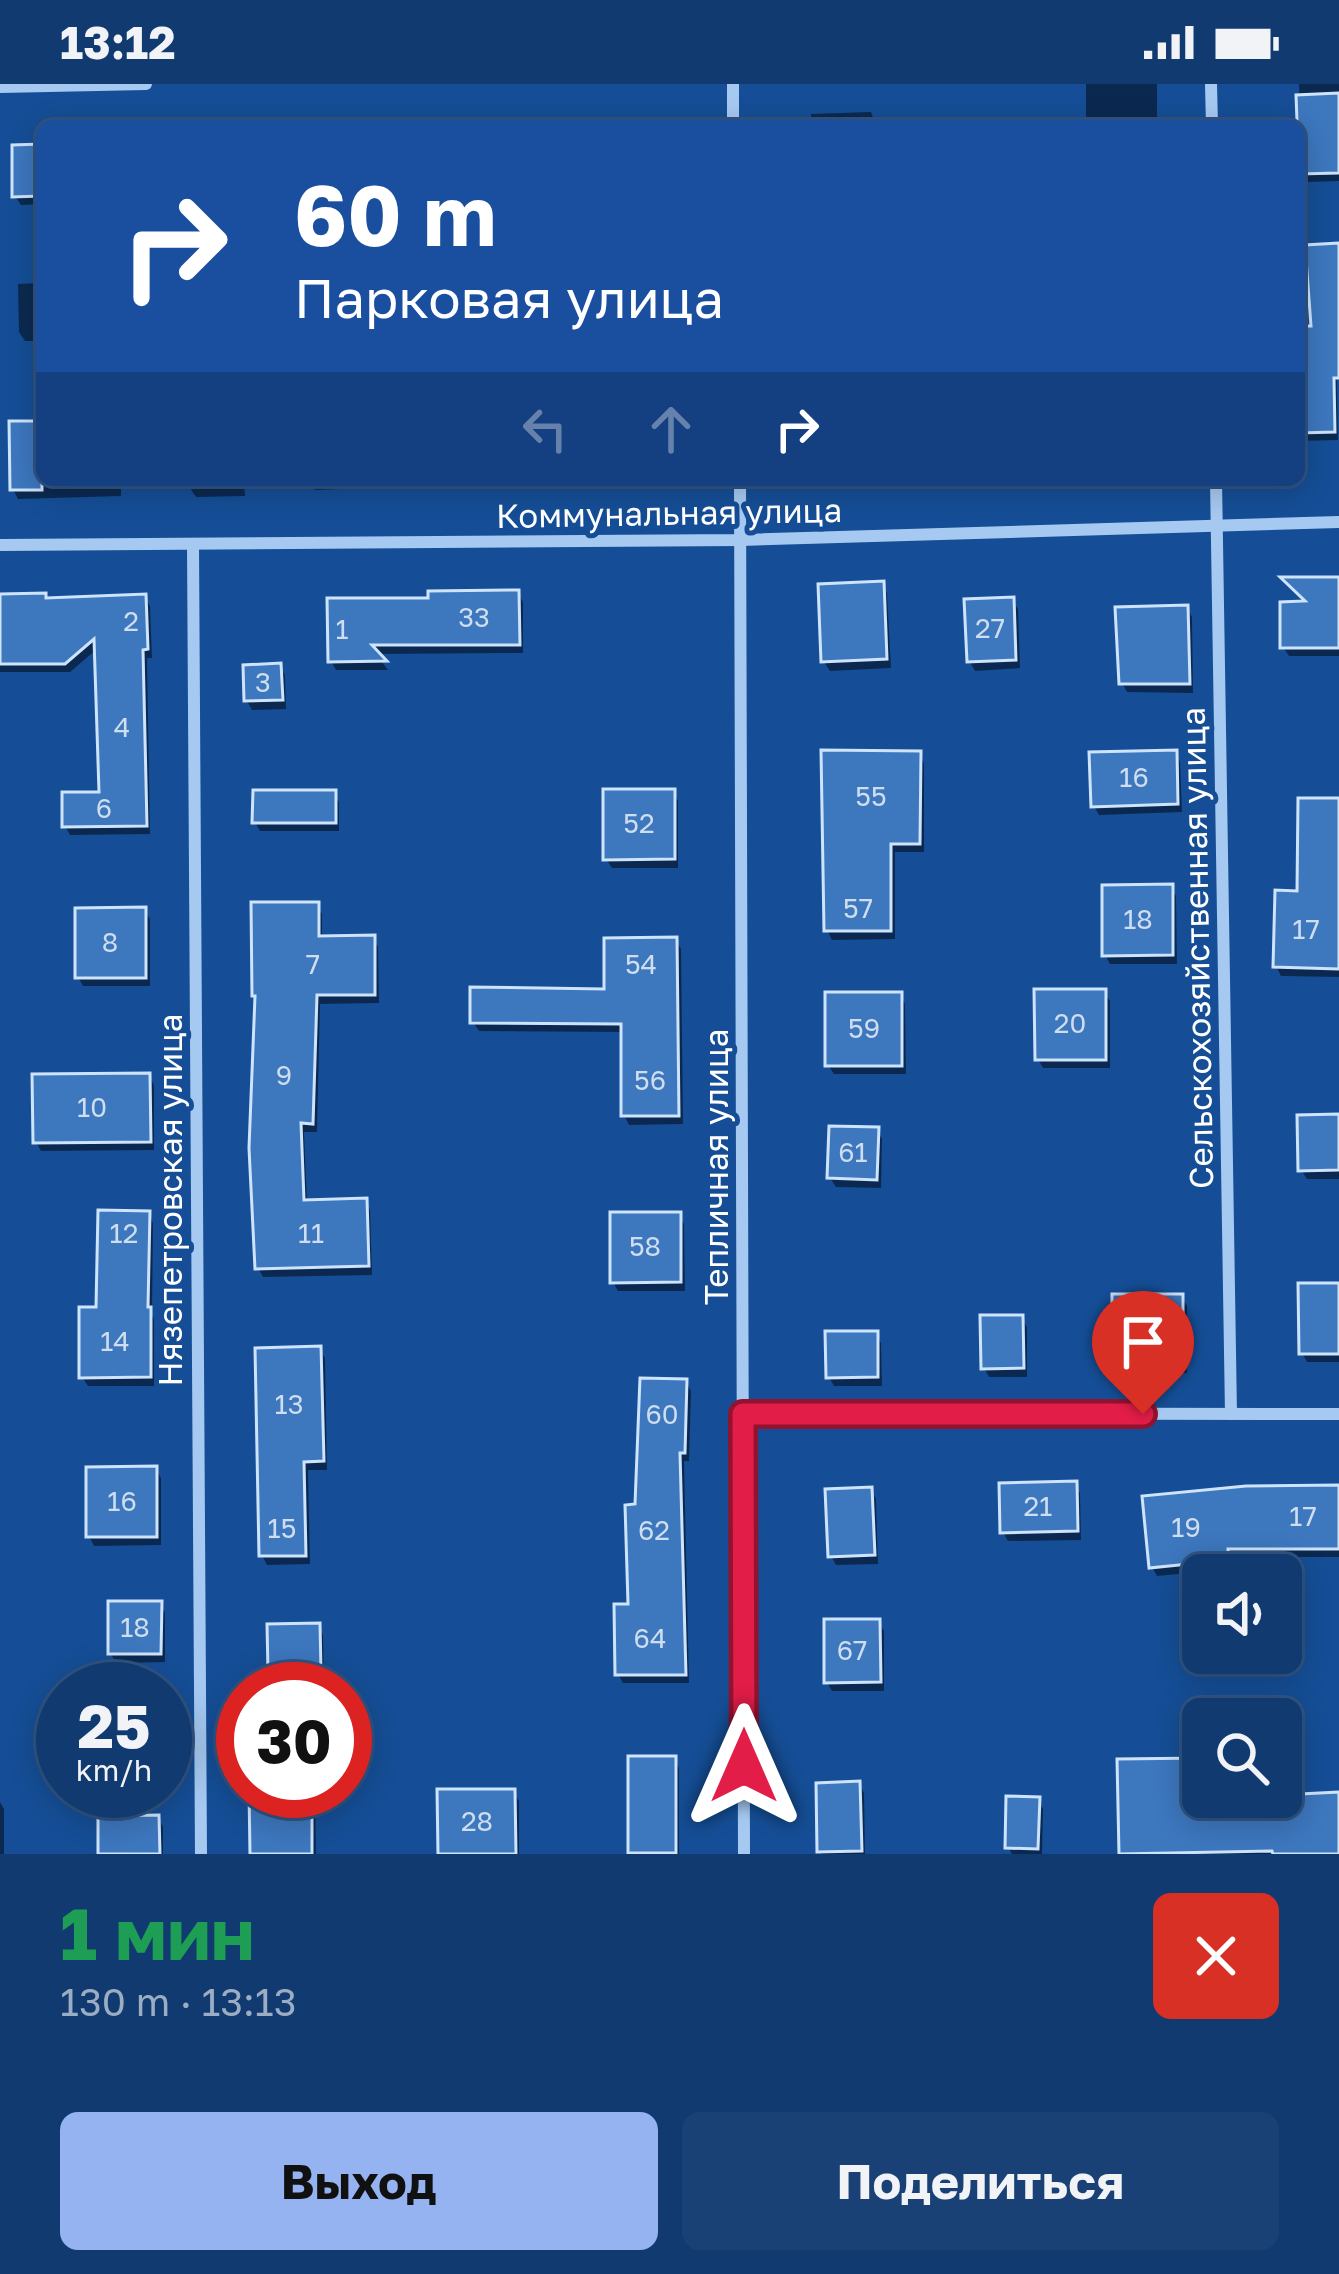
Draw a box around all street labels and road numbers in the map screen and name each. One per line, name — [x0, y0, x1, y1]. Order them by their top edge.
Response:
street label: Коммунальная улица — [496, 490, 842, 535]
street label: Сельскохозяйственная улица — [1173, 707, 1220, 1189]
street label: Нязепетровская улица — [150, 1014, 189, 1386]
street label: Тепличная улица — [696, 1029, 735, 1305]

